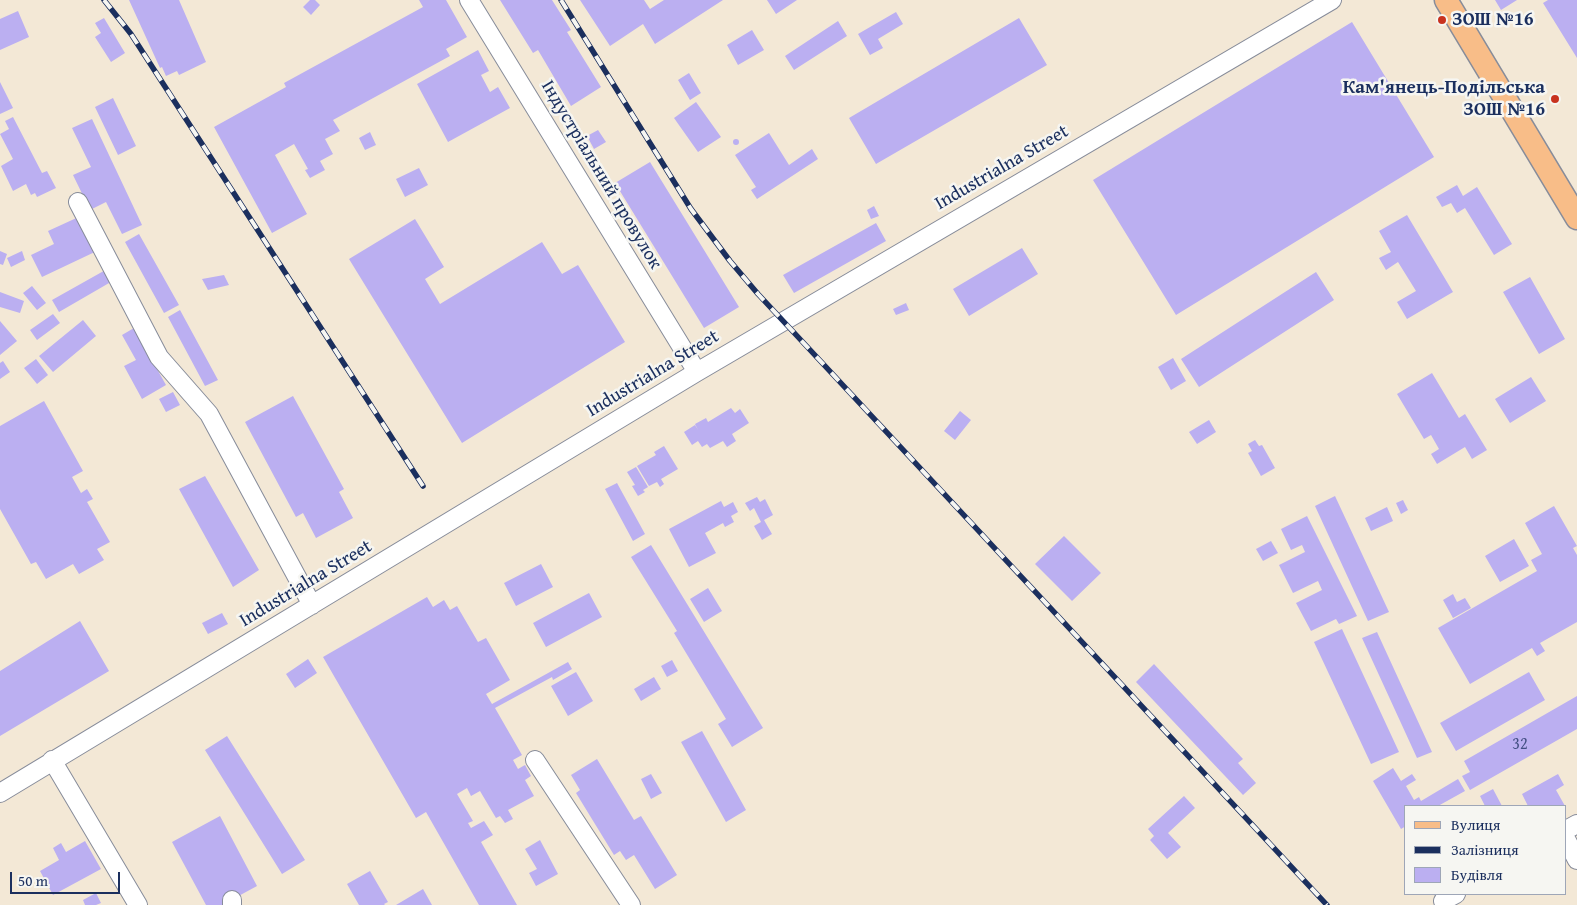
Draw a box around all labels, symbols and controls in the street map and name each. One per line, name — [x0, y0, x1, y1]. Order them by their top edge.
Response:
place label: ЗОШ №16 — [1452, 9, 1534, 31]
marker: ЗОШ №16 — [1436, 14, 1448, 26]
street label: Індустріальний провулок — [536, 77, 666, 273]
place label: Кам'янець-Подільська ЗОШ №16 — [1343, 77, 1545, 121]
marker: Кам'янець-Подільська ЗОШ №16 — [1549, 93, 1561, 105]
street label: Industrialna Street — [931, 120, 1073, 216]
street label: Industrialna Street — [583, 325, 723, 423]
street label: Industrialna Street — [236, 535, 376, 633]
house number: 32 — [1512, 735, 1528, 755]
legend — [1404, 805, 1567, 895]
text: Вулиця — [1451, 814, 1500, 835]
text: Залізниця — [1451, 839, 1519, 860]
scale bar — [12, 862, 122, 894]
text: Будівля — [1451, 864, 1503, 885]
text: 50 m — [18, 870, 48, 891]

